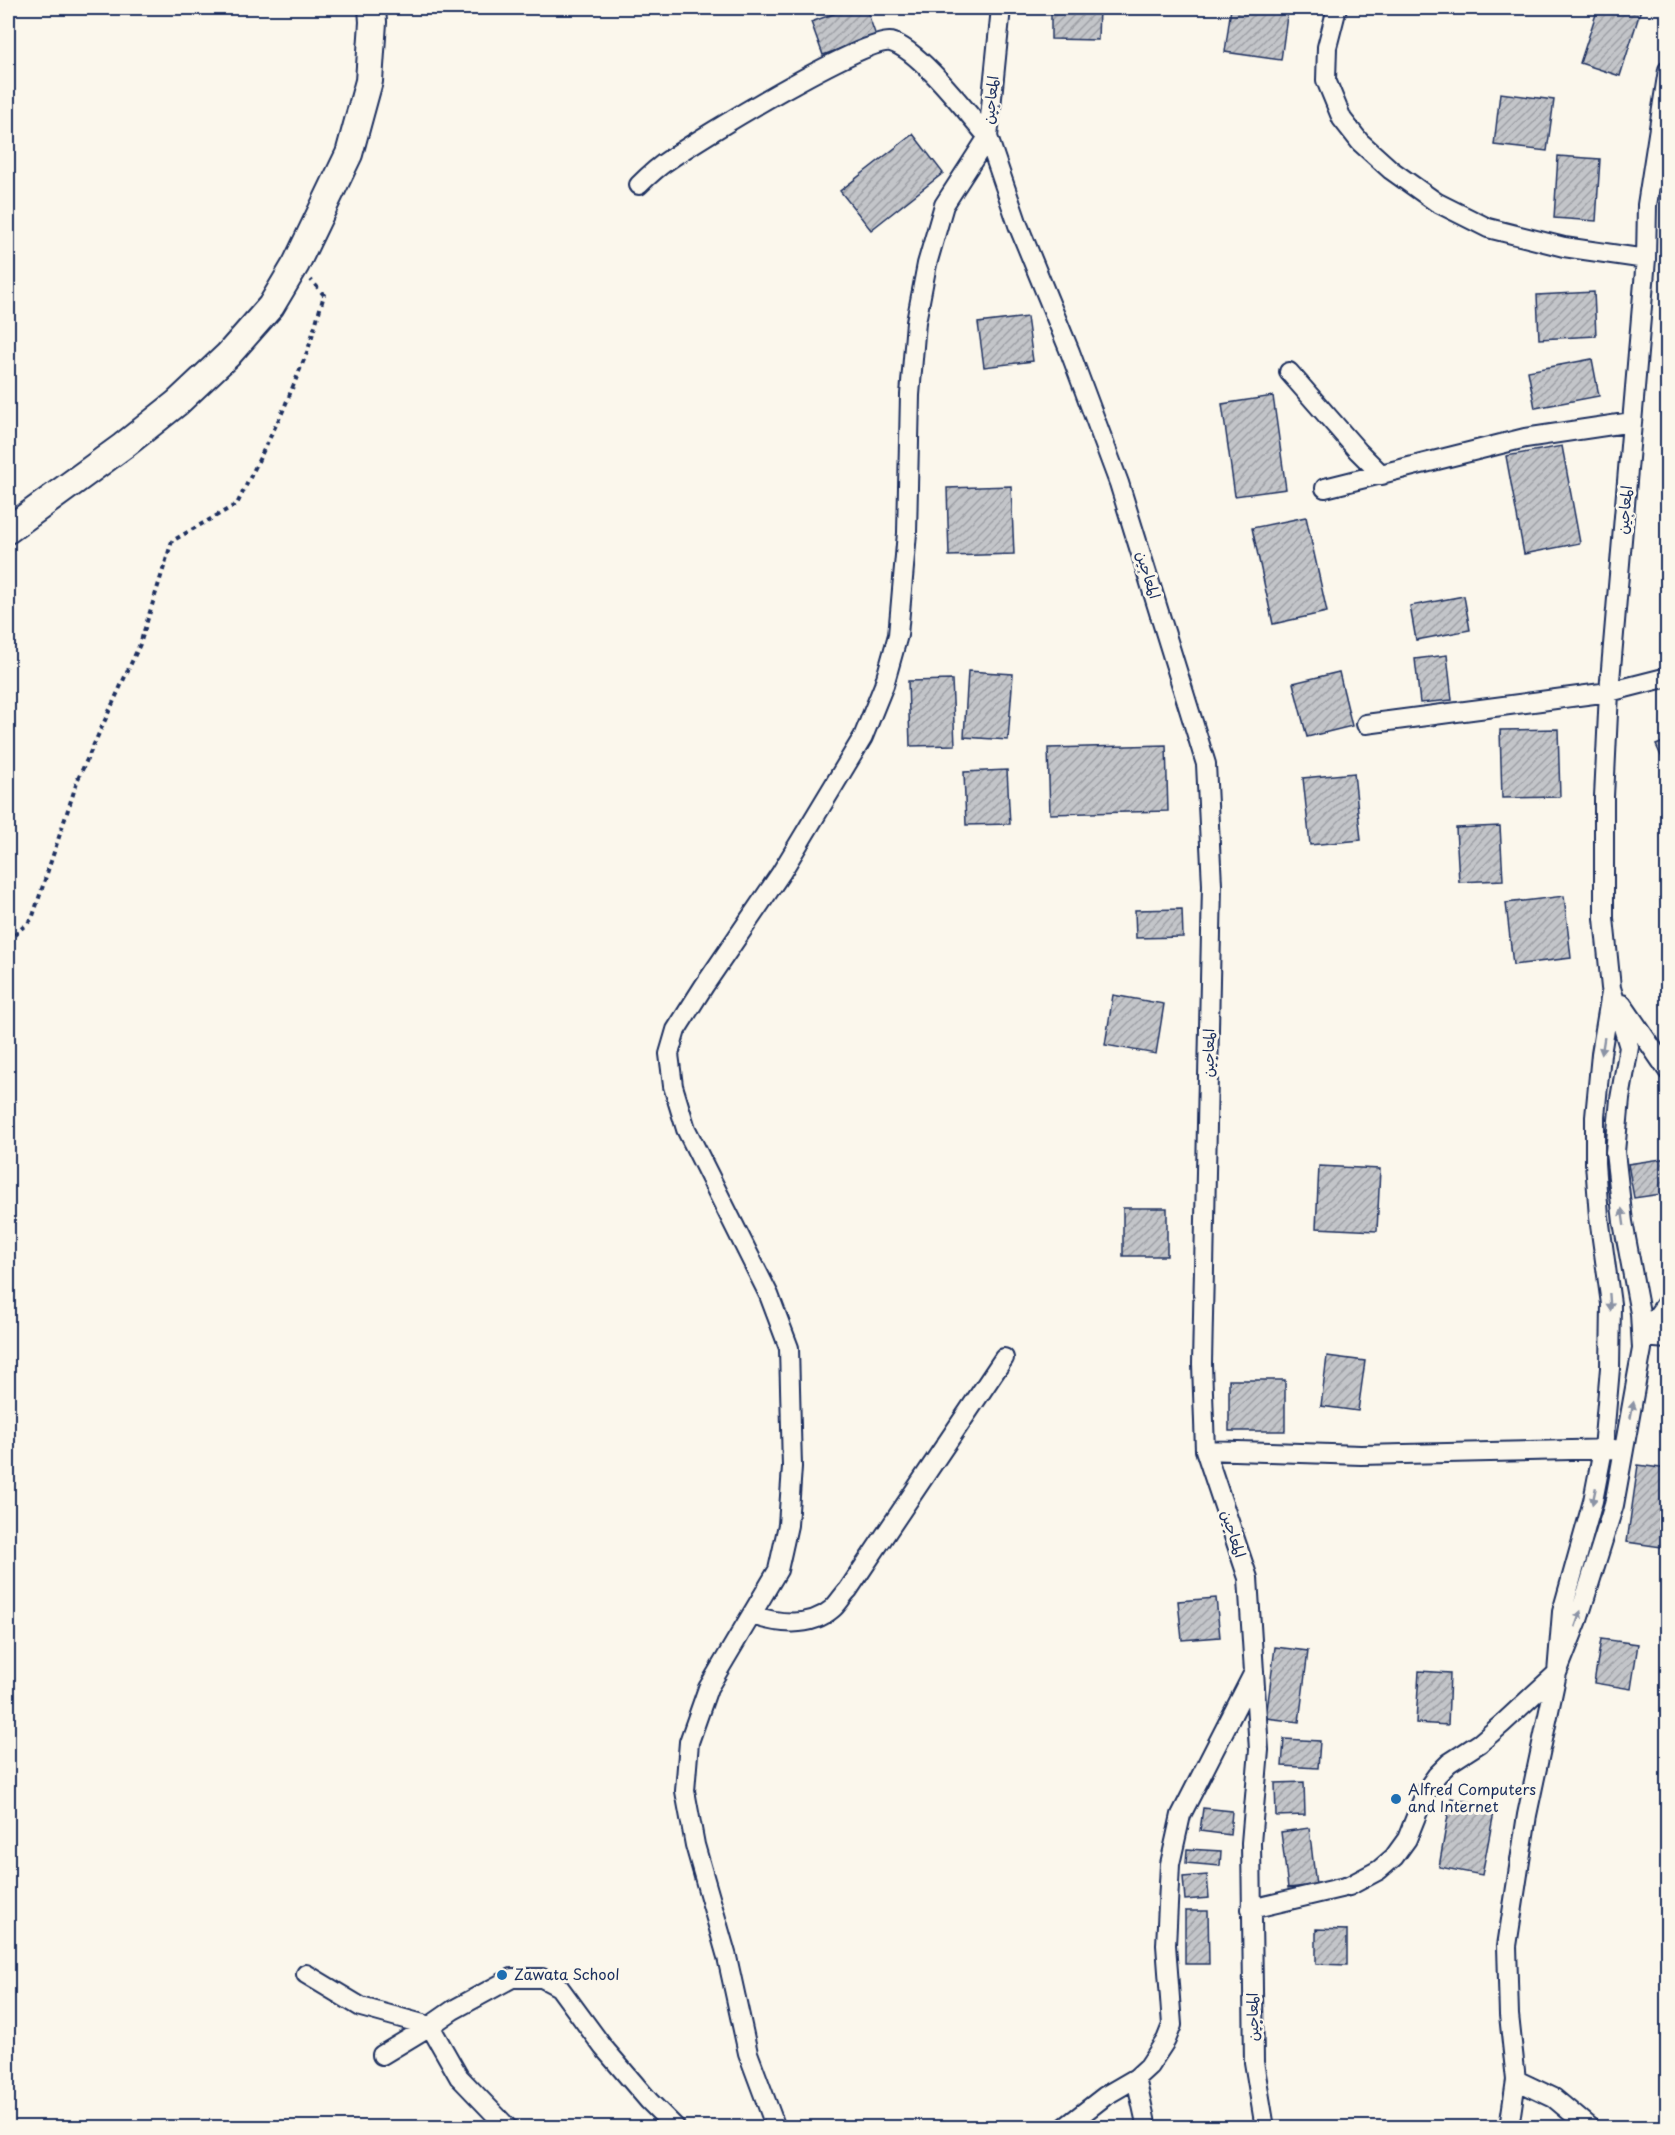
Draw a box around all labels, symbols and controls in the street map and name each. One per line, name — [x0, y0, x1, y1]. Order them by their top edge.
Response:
street label: المعاجين — [976, 74, 1003, 125]
street label: المعاجين — [1610, 485, 1637, 535]
street label: المعاجين — [1131, 548, 1168, 601]
street label: المعاجين — [1196, 1028, 1219, 1078]
one-way arrow — [1598, 1036, 1607, 1055]
one-way arrow — [1618, 1208, 1627, 1227]
one-way arrow — [1605, 1293, 1615, 1312]
one-way arrow — [1628, 1400, 1637, 1419]
one-way arrow — [1589, 1487, 1598, 1506]
street label: المعاجين — [1216, 1507, 1253, 1560]
one-way arrow — [1574, 1609, 1583, 1627]
place label: Alfred Computers and Internet — [1408, 1777, 1536, 1817]
marker: Alfred Computers and Internet — [1389, 1792, 1403, 1806]
place label: Zawata School — [514, 1962, 619, 1985]
marker: Zawata School — [495, 1968, 509, 1982]
street label: المعاجين — [1240, 1992, 1263, 2042]

